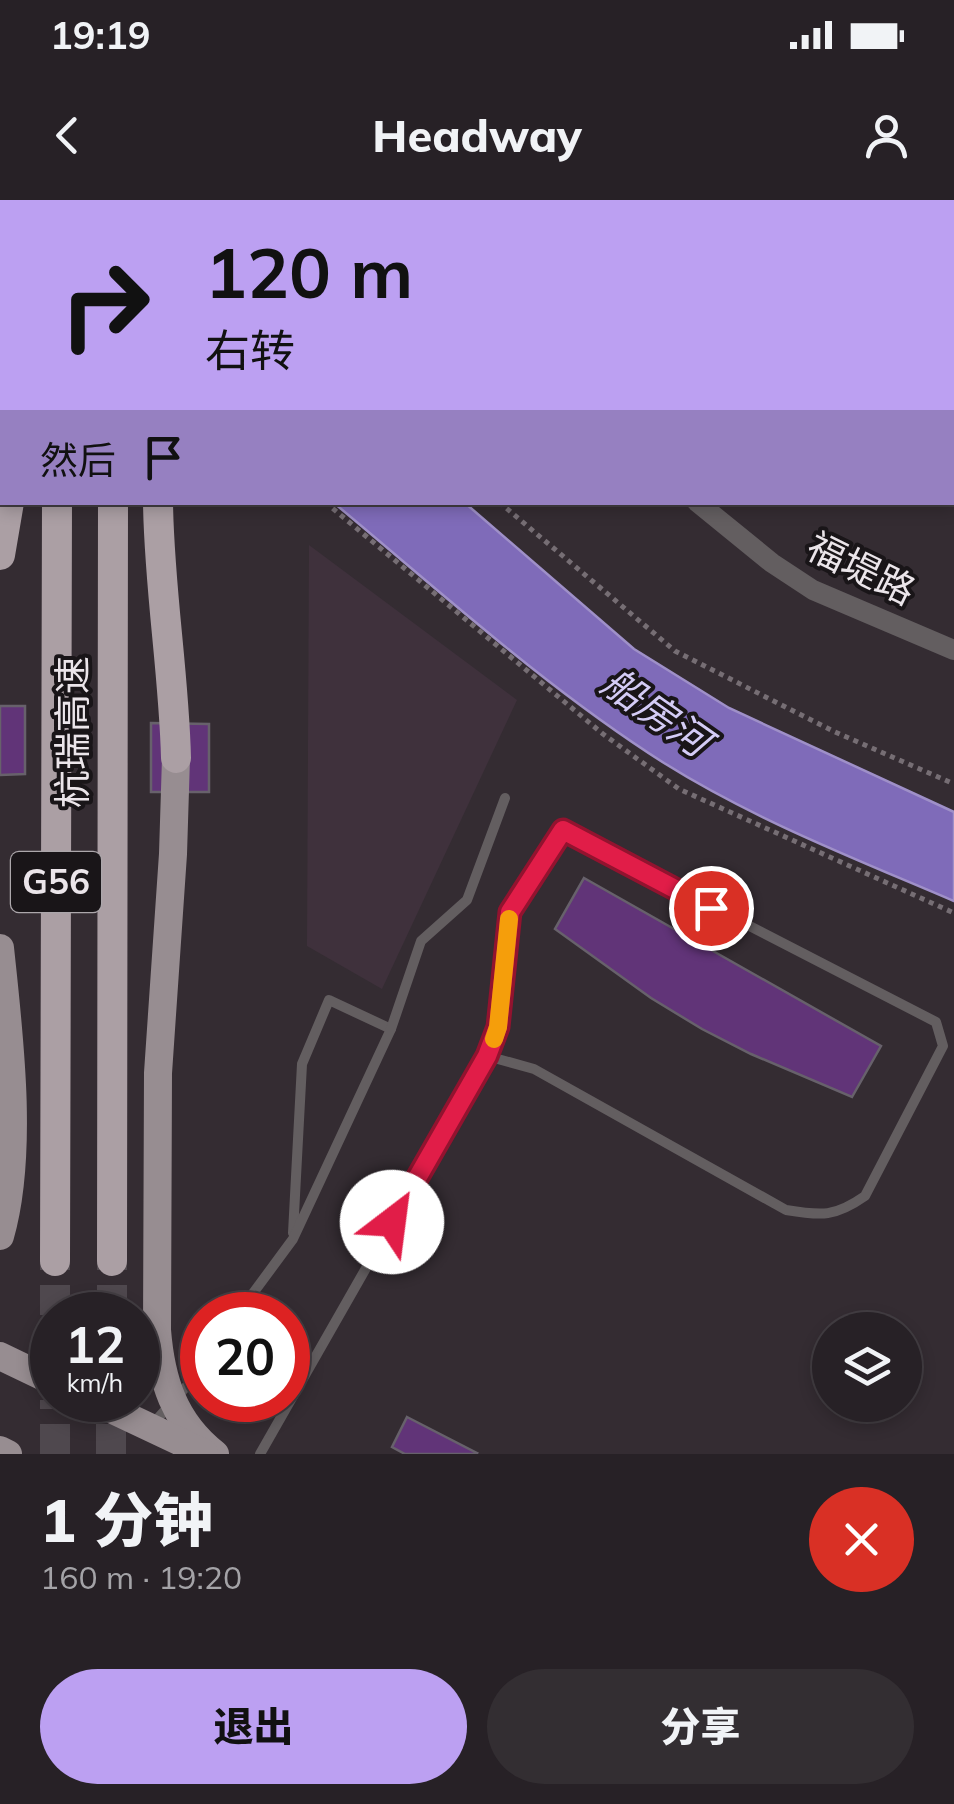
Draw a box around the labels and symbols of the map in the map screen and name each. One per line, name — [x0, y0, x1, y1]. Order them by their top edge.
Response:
street label: 福堤路 — [800, 522, 923, 615]
street label: 杭瑞高速 — [48, 656, 96, 808]
water label: 船房河 — [593, 656, 726, 770]
road number: G56 — [11, 852, 101, 912]
pin — [669, 866, 754, 951]
position arrow — [340, 1170, 444, 1274]
speed limit sign: 20 — [180, 1292, 310, 1422]

